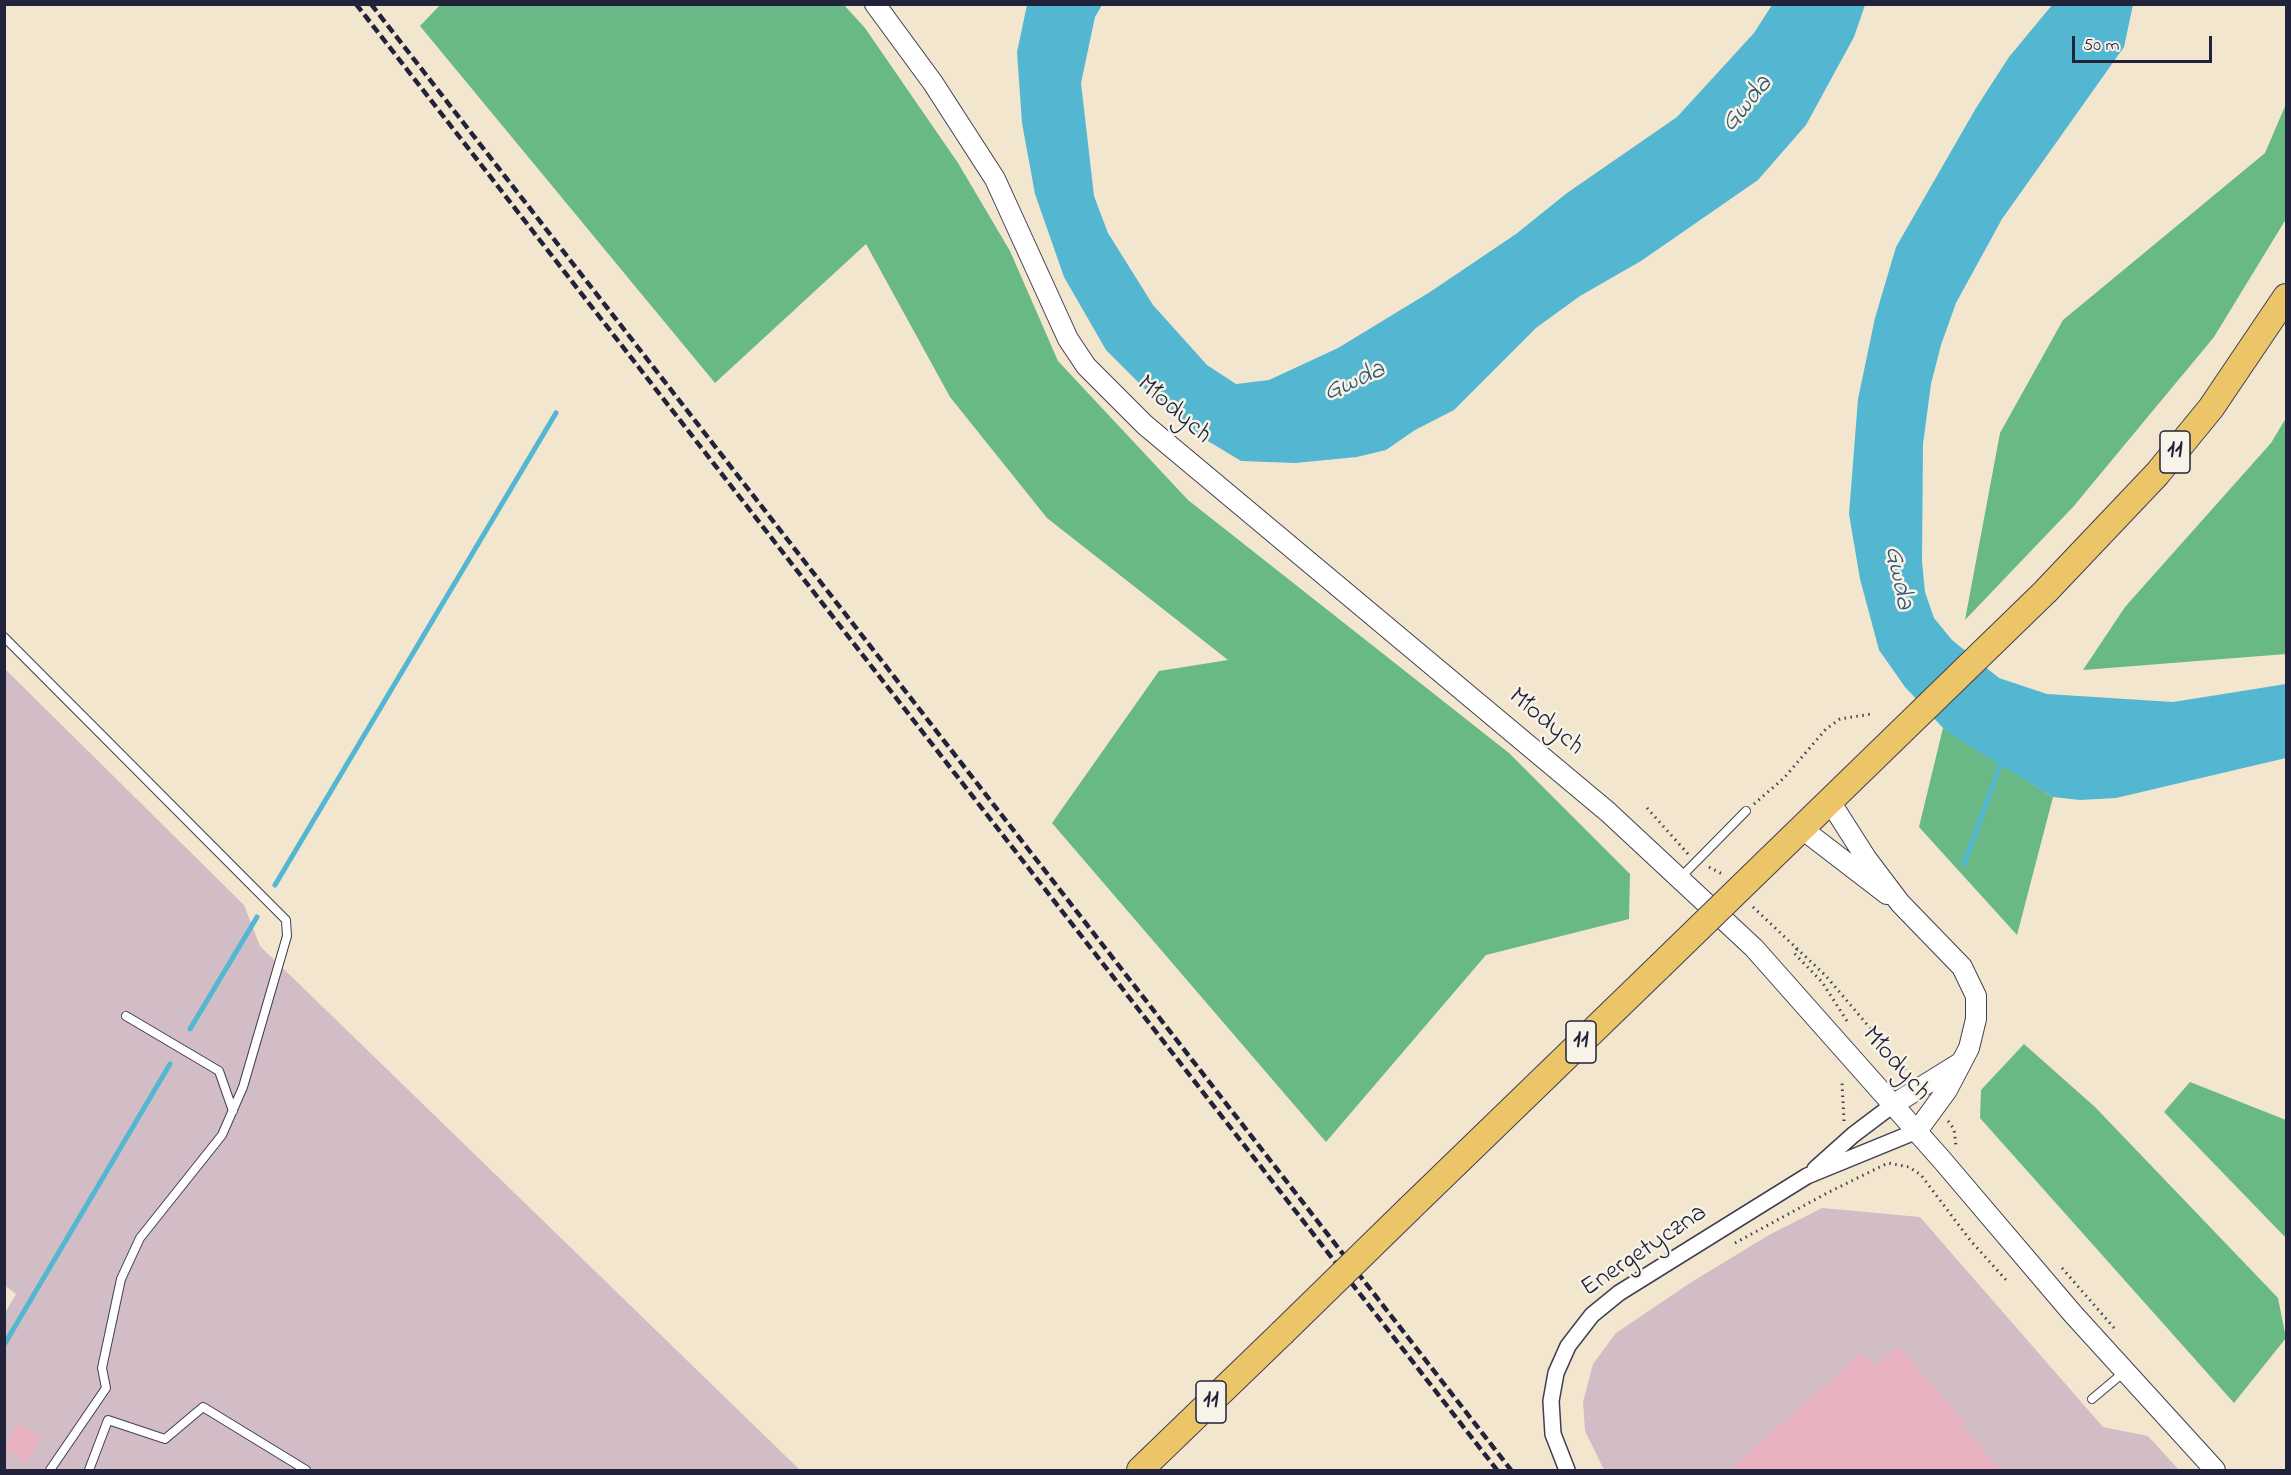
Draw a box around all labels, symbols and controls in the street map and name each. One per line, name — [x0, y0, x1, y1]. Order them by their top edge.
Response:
scale bar — [2075, 24, 2214, 62]
text: 50 m — [2083, 33, 2120, 59]
water label: Gwda — [1715, 70, 1781, 140]
water label: Gwda — [1319, 355, 1391, 411]
street label: Młodych — [1129, 370, 1217, 452]
road number: 11 — [2160, 431, 2190, 473]
water label: Gwda — [1875, 543, 1919, 613]
street label: Młodych — [1501, 682, 1589, 764]
road number: 11 — [1566, 1021, 1596, 1063]
street label: Młodych — [1854, 1021, 1936, 1109]
street label: Energetyczna — [1576, 1199, 1714, 1305]
road number: 11 — [1196, 1381, 1226, 1423]

